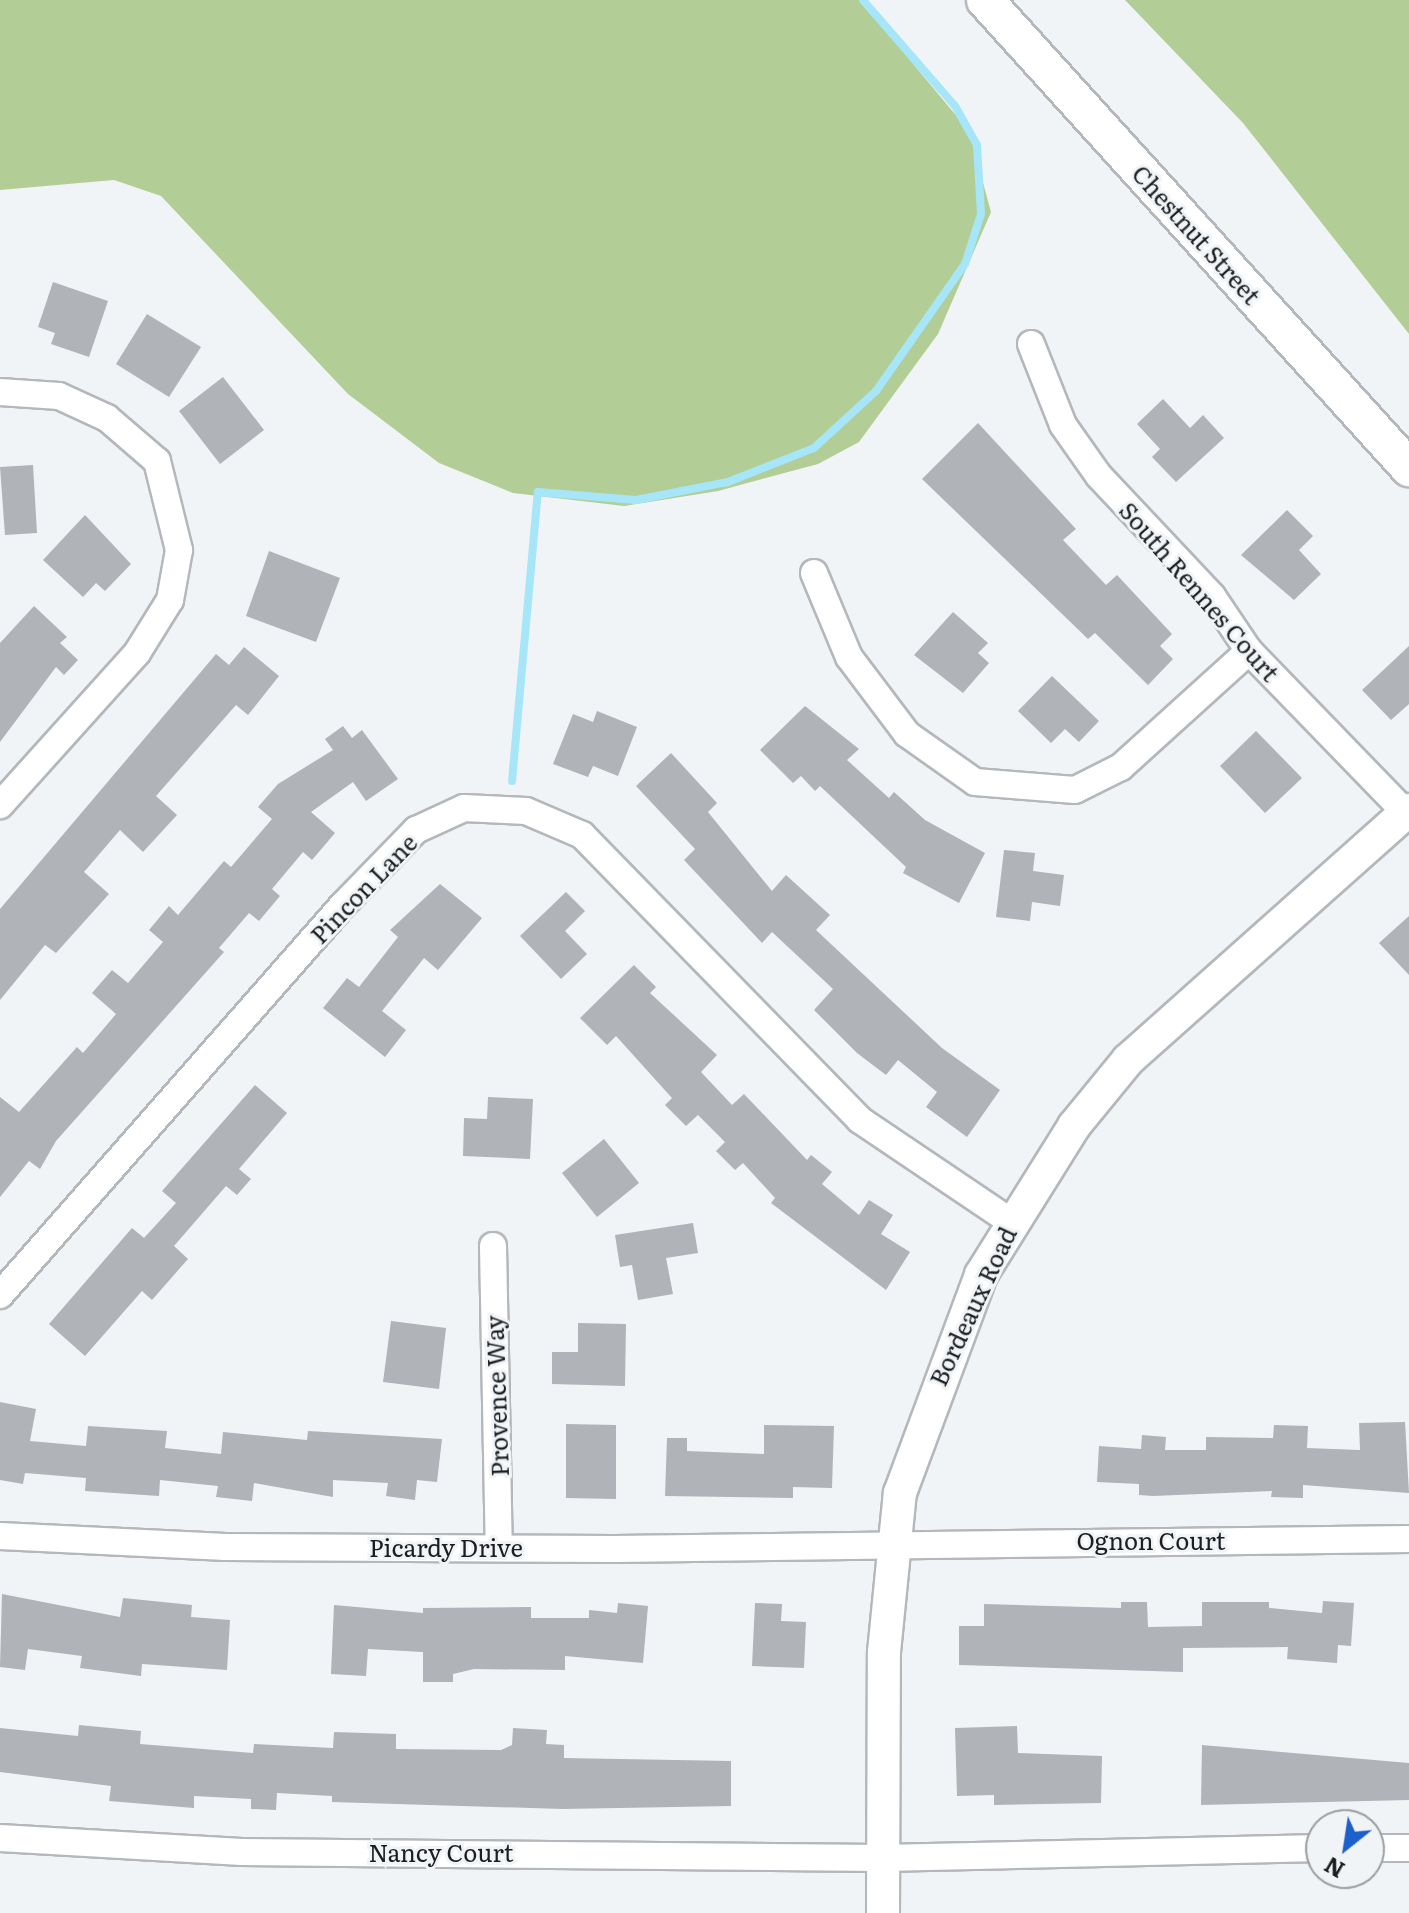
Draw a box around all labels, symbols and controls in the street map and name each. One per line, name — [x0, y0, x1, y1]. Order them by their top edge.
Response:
street label: Chestnut Street — [1127, 159, 1267, 309]
street label: South Rennes Court — [1114, 495, 1286, 687]
street label: Pincon Lane — [304, 827, 422, 949]
street label: Bordeaux Road — [923, 1222, 1021, 1390]
street label: Provence Way — [479, 1315, 513, 1477]
street label: Ognon Court — [1077, 1526, 1225, 1554]
street label: Picardy Drive — [369, 1533, 523, 1561]
north arrow — [1305, 1809, 1385, 1889]
street label: Nancy Court — [369, 1838, 513, 1866]
text: N — [1318, 1850, 1350, 1887]

